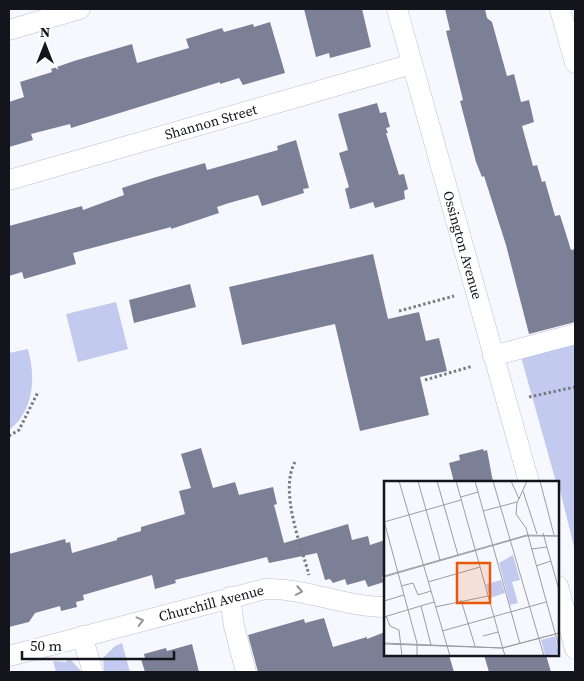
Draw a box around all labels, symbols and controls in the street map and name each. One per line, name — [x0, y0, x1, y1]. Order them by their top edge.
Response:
north arrow — [20, 20, 70, 70]
text: N — [40, 22, 50, 42]
street label: Shannon Street — [162, 99, 260, 145]
street label: Ossington Avenue — [438, 188, 488, 302]
inset map — [384, 481, 559, 656]
street label: Churchill Avenue — [156, 580, 266, 626]
one-way arrow — [294, 586, 303, 596]
one-way arrow — [136, 616, 145, 627]
scale bar — [22, 628, 175, 660]
text: 50 m — [30, 635, 62, 656]

